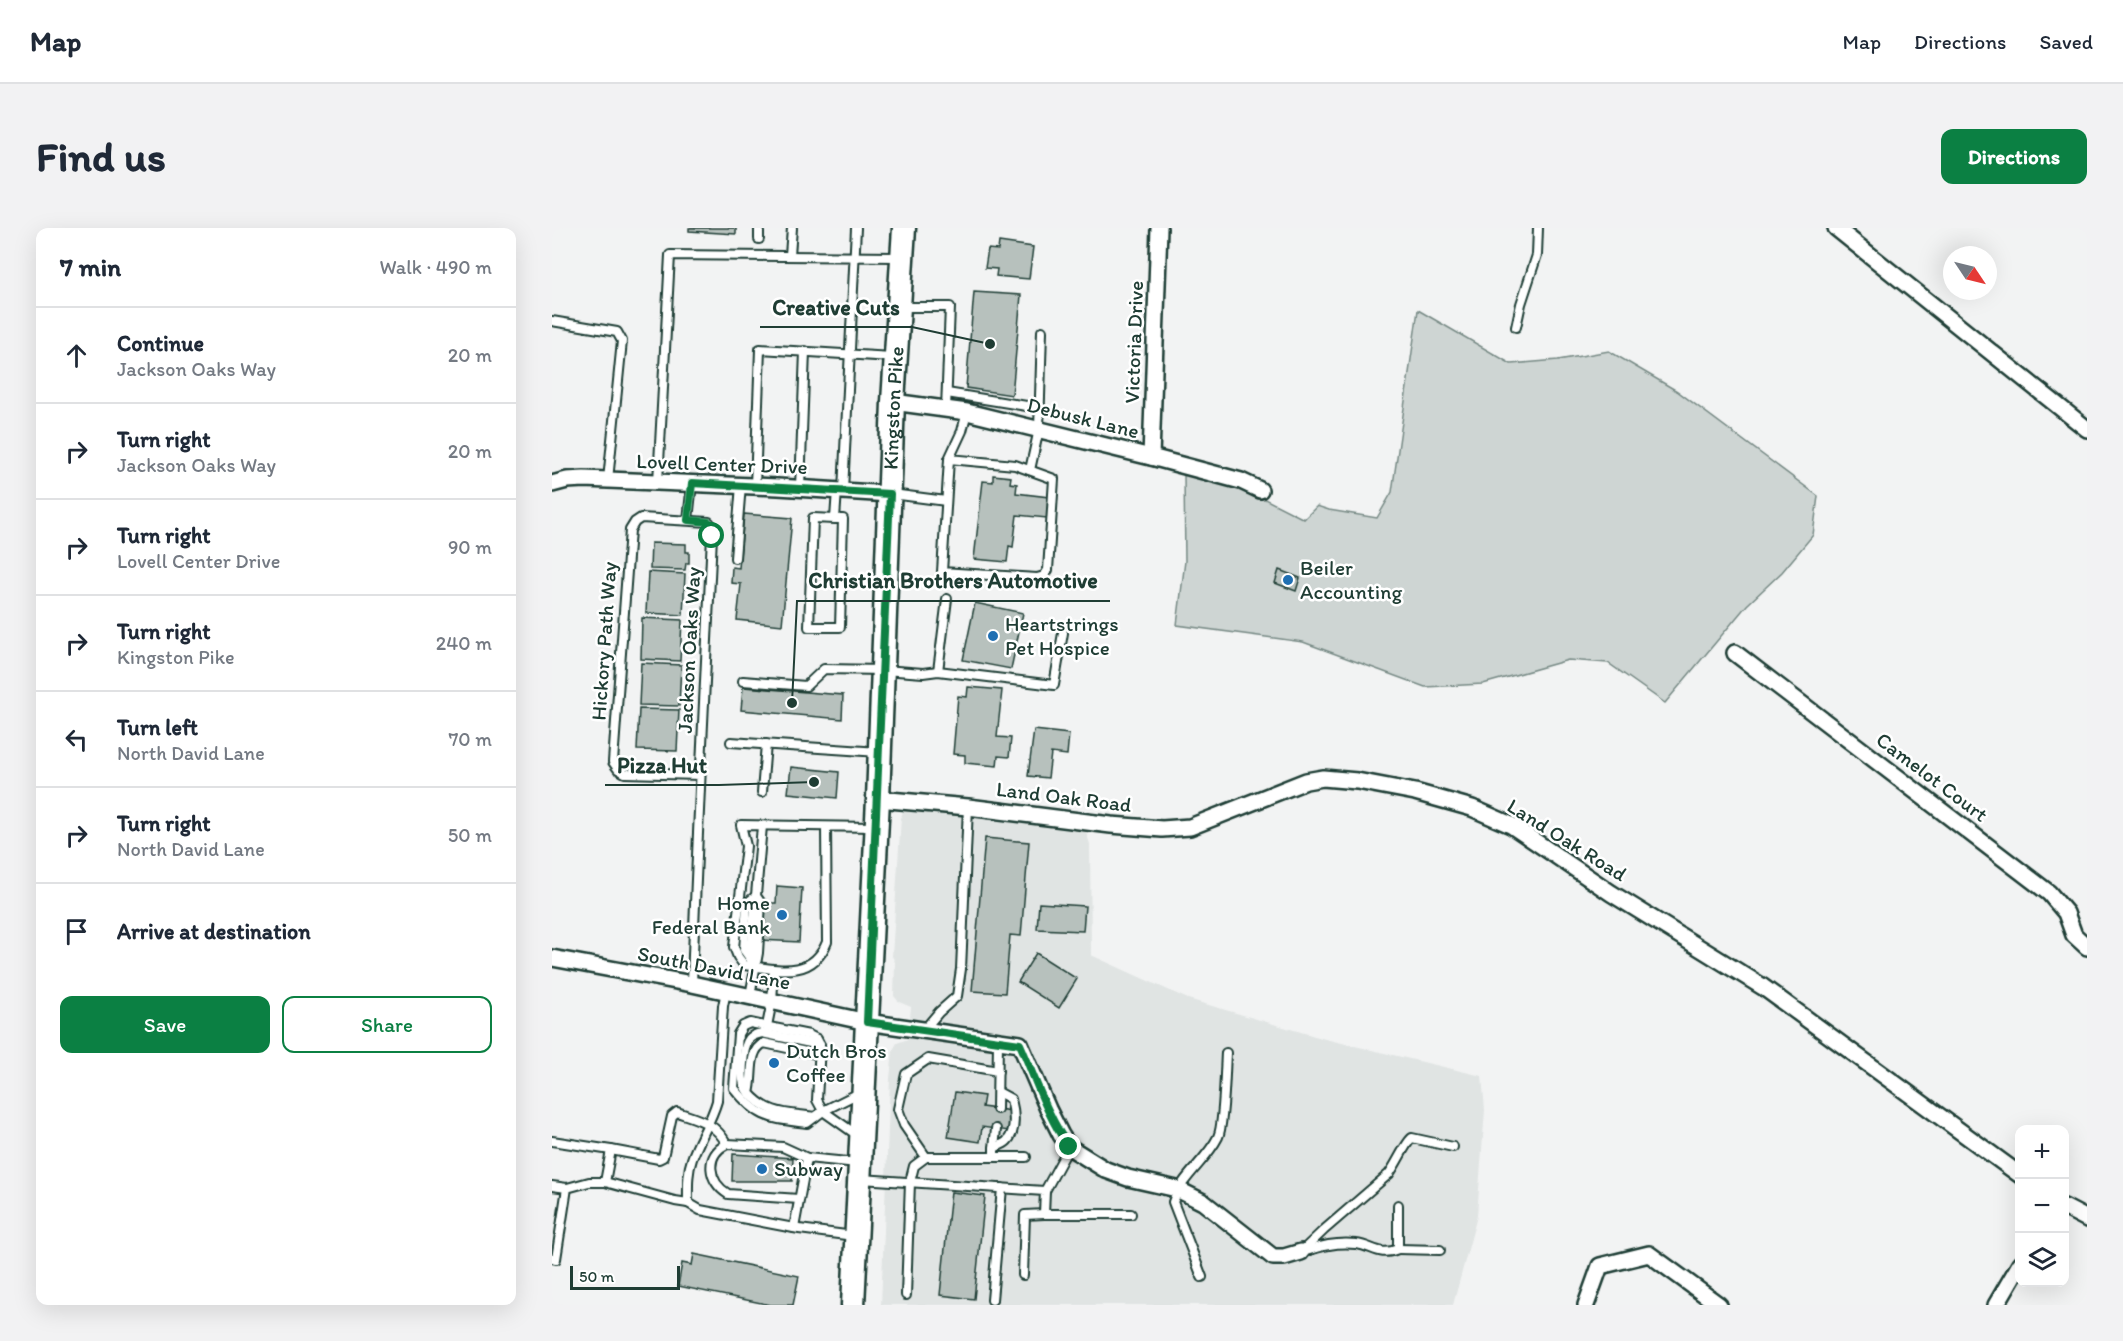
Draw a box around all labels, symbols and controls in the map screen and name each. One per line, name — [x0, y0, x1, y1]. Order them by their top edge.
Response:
text: Map — [30, 24, 81, 58]
text: Map — [1843, 29, 1881, 54]
text: Directions — [1914, 29, 2006, 54]
text: Saved — [2039, 29, 2093, 54]
button: Directions — [1941, 129, 2087, 184]
text: Find us — [36, 131, 166, 182]
north arrow — [1943, 246, 1997, 300]
text: 7 min — [60, 251, 121, 283]
text: Walk · 490 m — [379, 255, 492, 279]
street label: Victoria Drive — [1119, 280, 1148, 404]
callout: Creative Cuts — [760, 287, 912, 327]
text: Creative Cuts — [772, 294, 900, 321]
text: Continue — [117, 330, 204, 357]
icon: ahead — [60, 339, 93, 372]
text: 20 m — [448, 343, 492, 367]
street label: Kingston Pike — [877, 345, 909, 470]
text: Jackson Oaks Way — [117, 357, 276, 381]
street label: Debusk Lane — [1024, 392, 1142, 444]
text: Turn right — [117, 426, 211, 453]
icon: right — [60, 435, 93, 468]
text: 20 m — [448, 439, 492, 463]
street label: Lovell Center Drive — [636, 448, 808, 479]
text: Jackson Oaks Way — [117, 453, 276, 477]
text: Turn right — [117, 522, 211, 549]
route start — [698, 522, 724, 548]
icon: right — [60, 531, 93, 564]
text: 90 m — [448, 535, 492, 559]
text: Lovell Center Drive — [117, 549, 280, 573]
place label: Beiler Accounting — [1300, 555, 1402, 604]
street label: Hickory Path Way — [585, 561, 622, 721]
callout: Christian Brothers Automotive — [797, 561, 1110, 601]
street label: Jackson Oaks Way — [672, 566, 705, 734]
text: Christian Brothers Automotive — [808, 567, 1098, 594]
marker: Beiler Accounting — [1281, 573, 1295, 587]
place label: Heartstrings Pet Hospice — [1005, 611, 1119, 660]
text: Turn right — [117, 618, 211, 645]
icon: right — [60, 627, 93, 660]
marker: Heartstrings Pet Hospice — [986, 629, 1000, 643]
text: 240 m — [436, 631, 492, 655]
text: Kingston Pike — [117, 645, 235, 669]
text: Turn left — [117, 714, 198, 741]
icon: left — [60, 723, 93, 756]
text: 70 m — [448, 727, 492, 751]
street label: Camelot Court — [1872, 727, 1993, 827]
text: North David Lane — [117, 741, 265, 765]
callout: Pizza Hut — [605, 745, 719, 785]
text: Pizza Hut — [617, 752, 708, 779]
street label: Land Oak Road — [995, 776, 1134, 817]
street label: Land Oak Road — [1503, 793, 1632, 887]
text: Turn right — [117, 810, 211, 837]
icon: right — [60, 819, 93, 852]
text: 50 m — [448, 823, 492, 847]
text: North David Lane — [117, 837, 265, 861]
place label: Home Federal Bank — [652, 890, 770, 939]
marker: Home Federal Bank — [775, 908, 789, 922]
icon: arrive — [60, 915, 93, 948]
text: Arrive at destination — [117, 918, 311, 945]
street label: South David Lane — [636, 940, 793, 995]
button: Save — [60, 996, 270, 1053]
button: Share — [282, 996, 492, 1053]
place label: Dutch Bros Coffee — [786, 1038, 887, 1087]
marker: Dutch Bros Coffee — [767, 1056, 781, 1070]
map controls — [2015, 1125, 2069, 1287]
button: + — [2015, 1125, 2069, 1179]
route end — [1055, 1133, 1081, 1159]
place label: Subway — [774, 1156, 843, 1181]
marker: Subway — [755, 1162, 769, 1176]
button: − — [2015, 1179, 2069, 1233]
button: layers — [2015, 1233, 2069, 1287]
scale bar — [570, 1263, 680, 1290]
text: 50 m — [579, 1267, 614, 1286]

